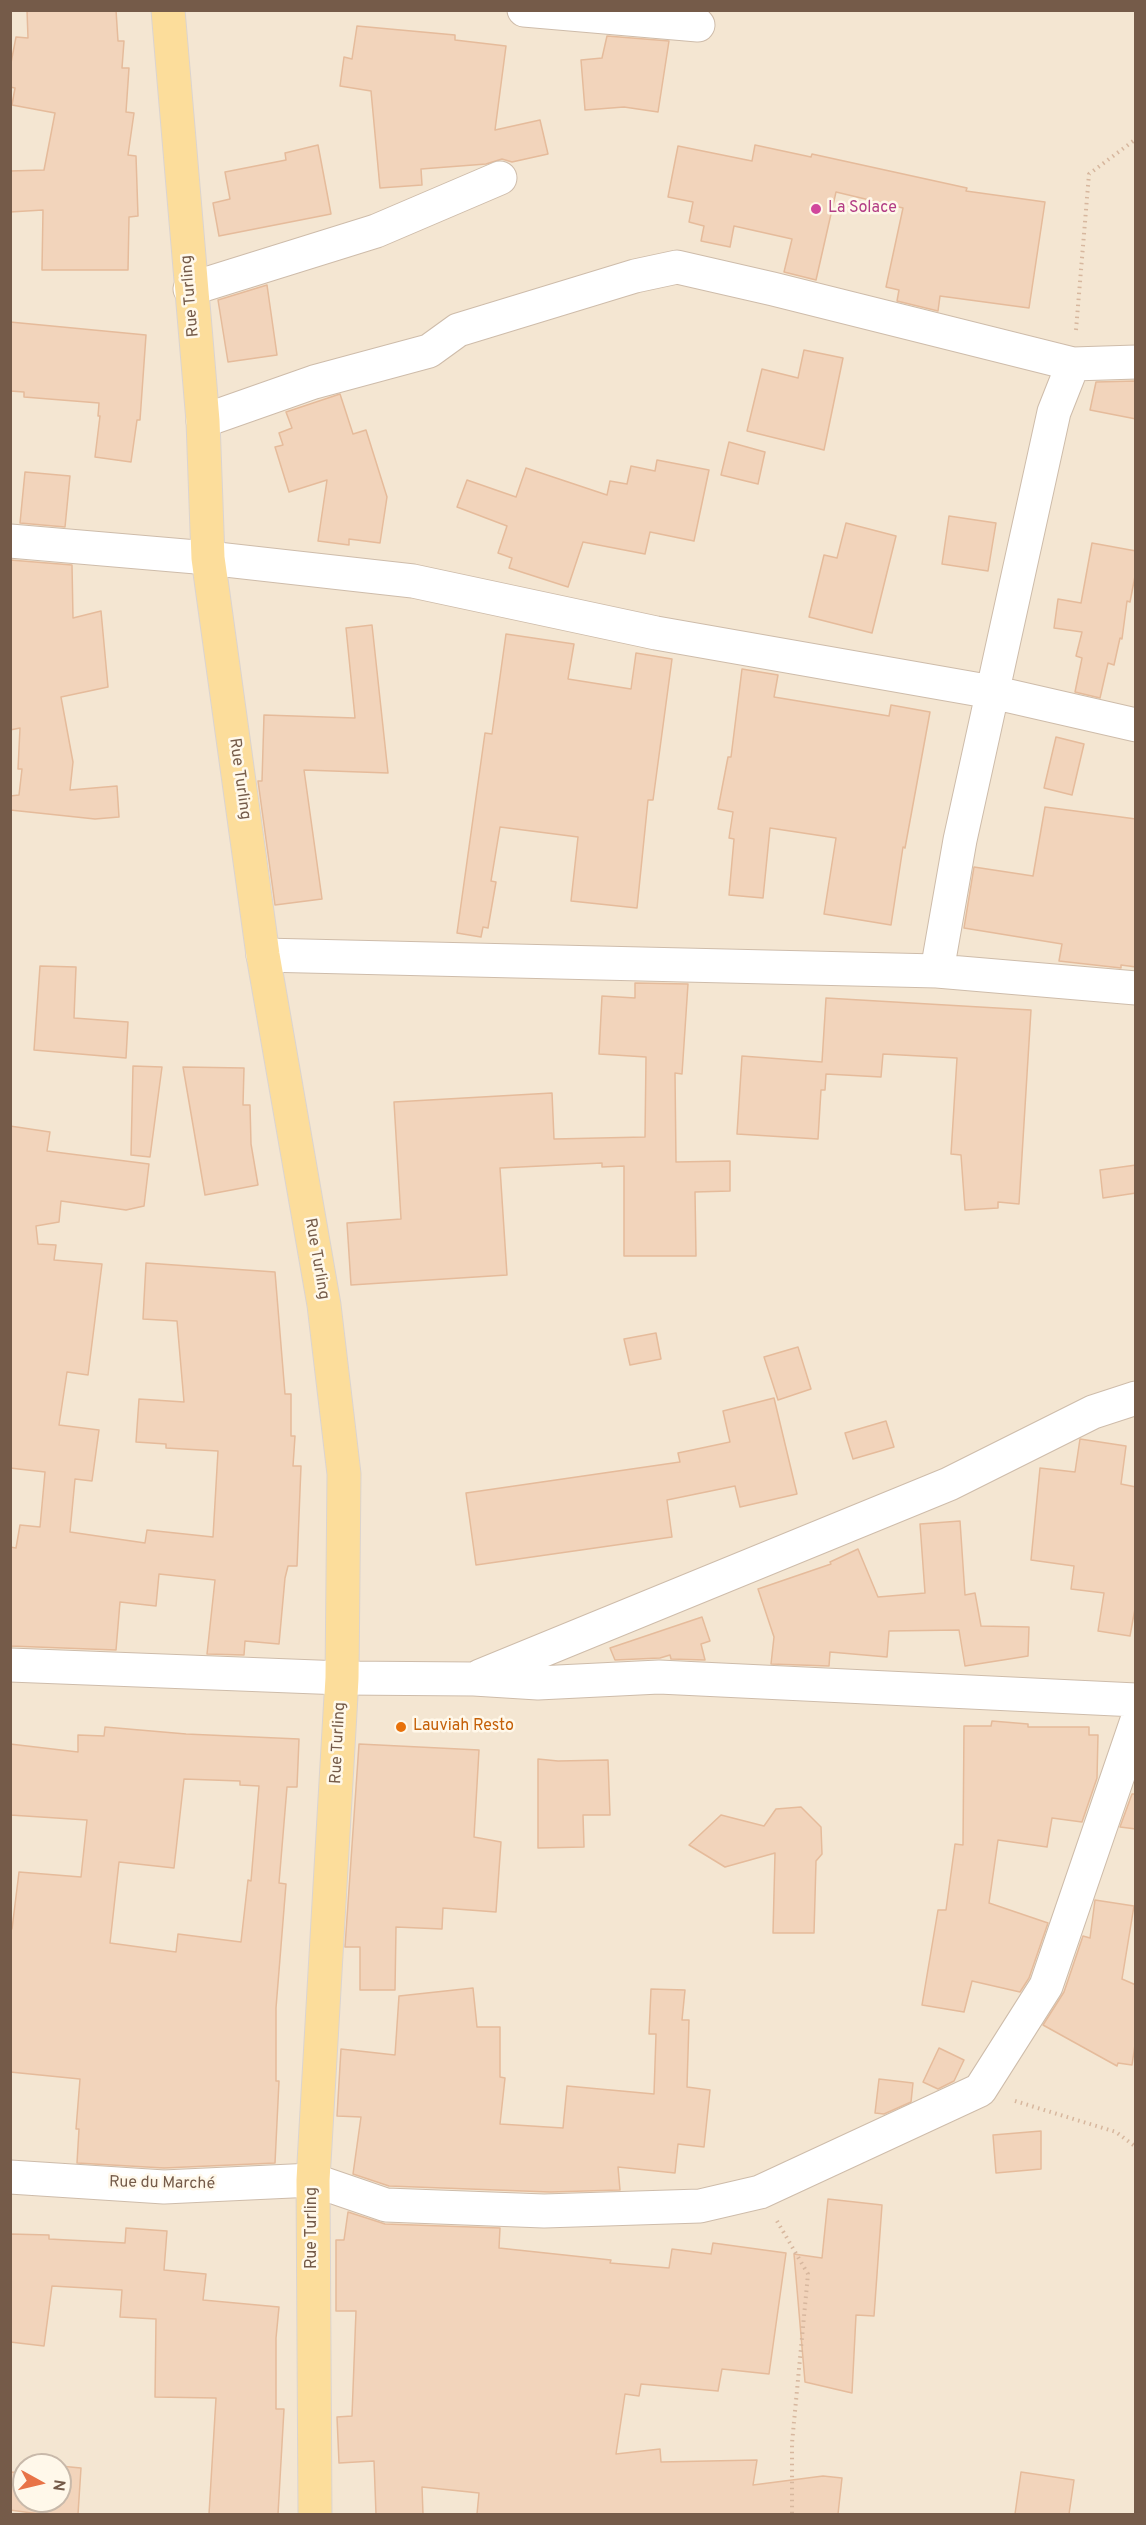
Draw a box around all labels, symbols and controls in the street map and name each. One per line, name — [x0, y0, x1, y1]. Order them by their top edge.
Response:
place label: La Solace — [828, 199, 897, 219]
marker: La Solace — [809, 202, 823, 216]
street label: Rue Turling — [178, 254, 204, 338]
street label: Rue Turling — [224, 737, 254, 821]
street label: Rue Turling — [299, 1217, 333, 1301]
street label: Rue Turling — [327, 1701, 351, 1785]
place label: Lauviah Resto — [413, 1717, 514, 1737]
marker: Lauviah Resto — [394, 1720, 408, 1734]
street label: Rue du Marché — [109, 2173, 215, 2195]
street label: Rue Turling — [303, 2187, 323, 2269]
north arrow — [12, 2453, 72, 2513]
text: N — [47, 2478, 69, 2492]

